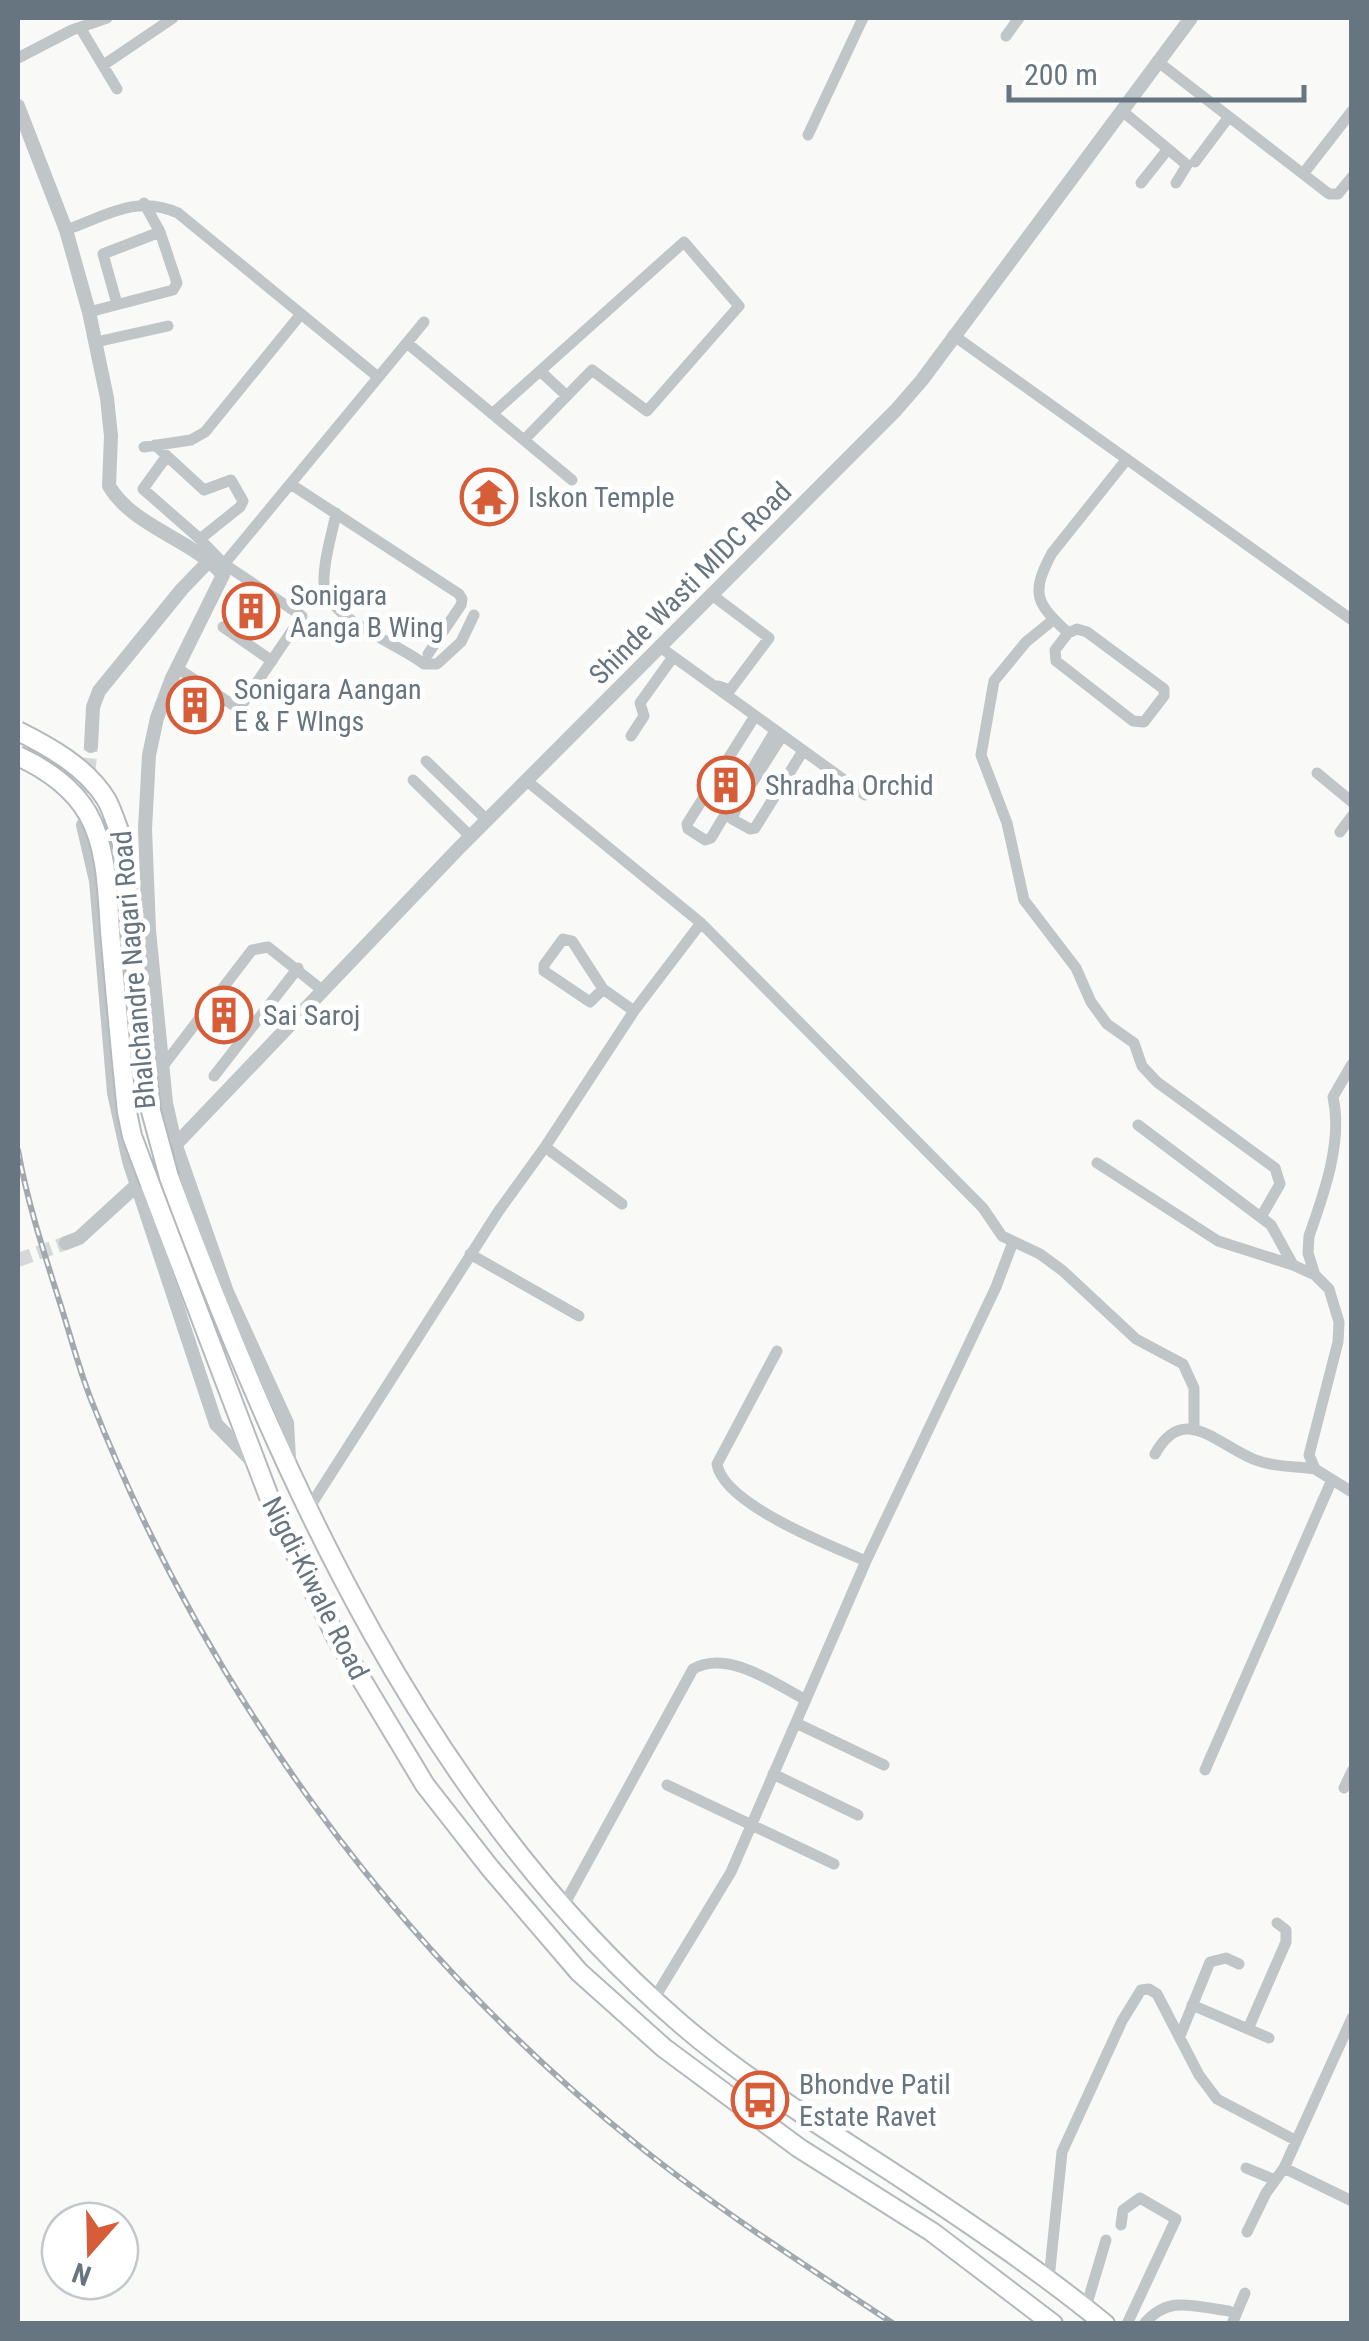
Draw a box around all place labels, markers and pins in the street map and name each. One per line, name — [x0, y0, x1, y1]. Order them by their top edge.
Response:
temple icon: Iskon Temple — [459, 467, 519, 527]
place label: Iskon Temple — [528, 481, 675, 514]
place label: Sonigara Aanga B Wing — [290, 579, 444, 644]
building icon: Sonigara Aanga B Wing — [221, 581, 281, 641]
place label: Sonigara Aangan E & F WIngs — [234, 673, 422, 738]
building icon: Sonigara Aangan E & F WIngs — [165, 675, 225, 735]
building icon: Shradha Orchid — [696, 755, 756, 815]
place label: Shradha Orchid — [765, 769, 934, 802]
building icon: Sai Saroj — [194, 985, 254, 1045]
place label: Sai Saroj — [263, 999, 360, 1032]
place label: Bhondve Patil Estate Ravet — [799, 2068, 951, 2133]
bus stop icon: Bhondve Patil Estate Ravet — [730, 2070, 790, 2130]

